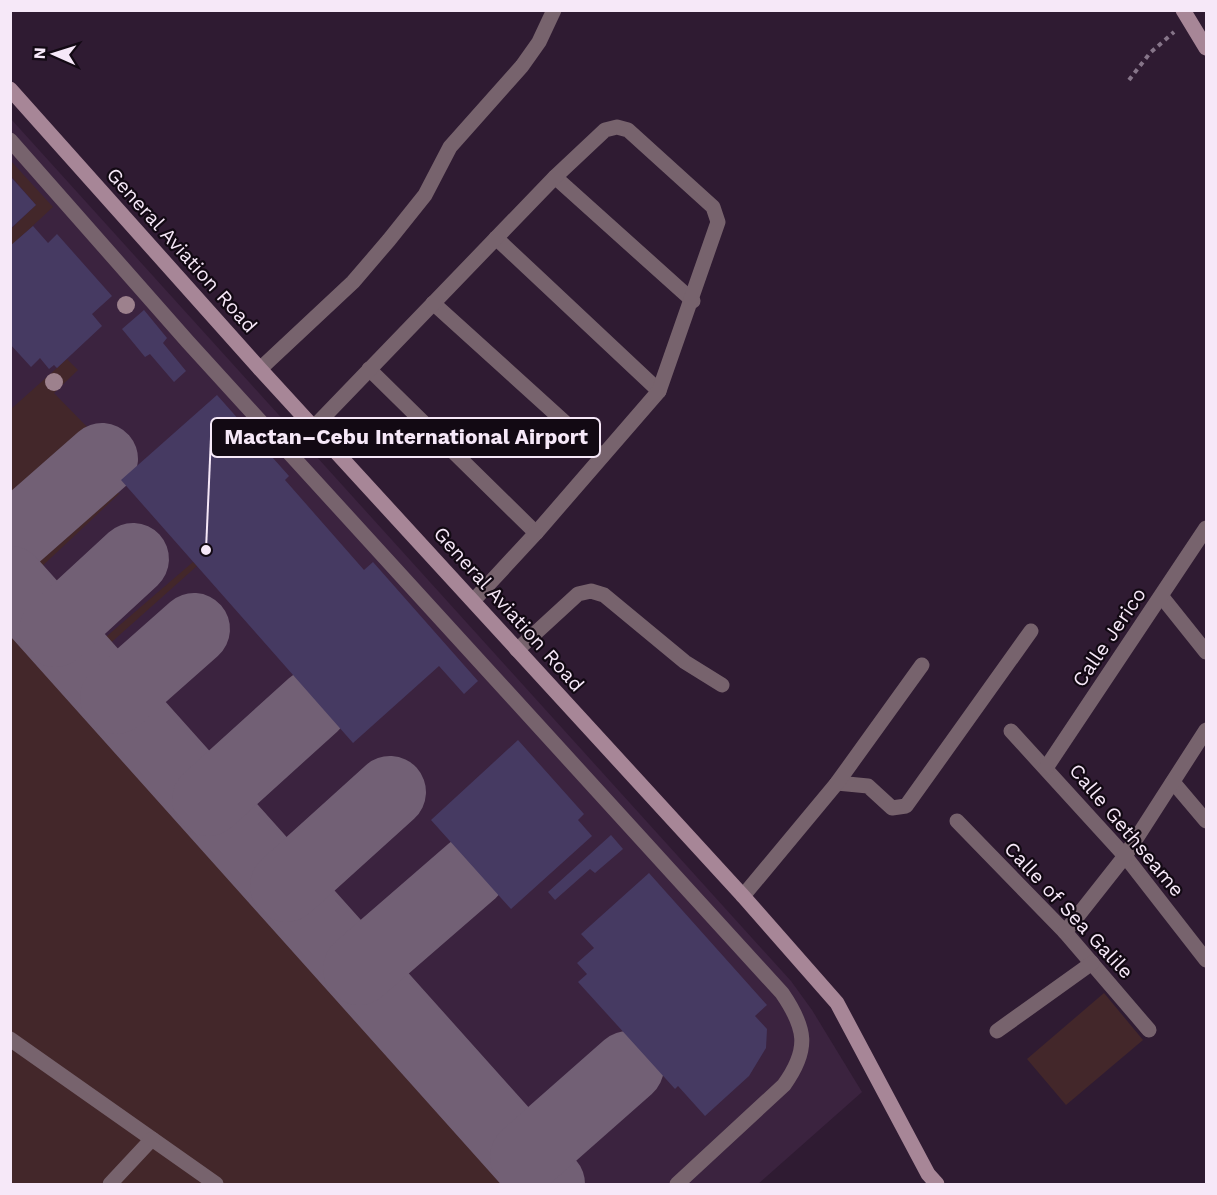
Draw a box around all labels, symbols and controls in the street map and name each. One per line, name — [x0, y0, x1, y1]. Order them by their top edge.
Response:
north arrow — [24, 24, 84, 84]
text: N — [30, 47, 49, 60]
street label: General Aviation Road — [102, 163, 262, 337]
callout: Mactan–Cebu International Airport — [211, 418, 600, 457]
text: Mactan–Cebu International Airport — [224, 424, 588, 449]
street label: General Aviation Road — [429, 522, 589, 696]
street label: Calle Jerico — [1067, 583, 1151, 691]
street label: Calle Gethseame — [1064, 759, 1190, 901]
street label: Calle of Sea Galile — [999, 837, 1139, 983]

